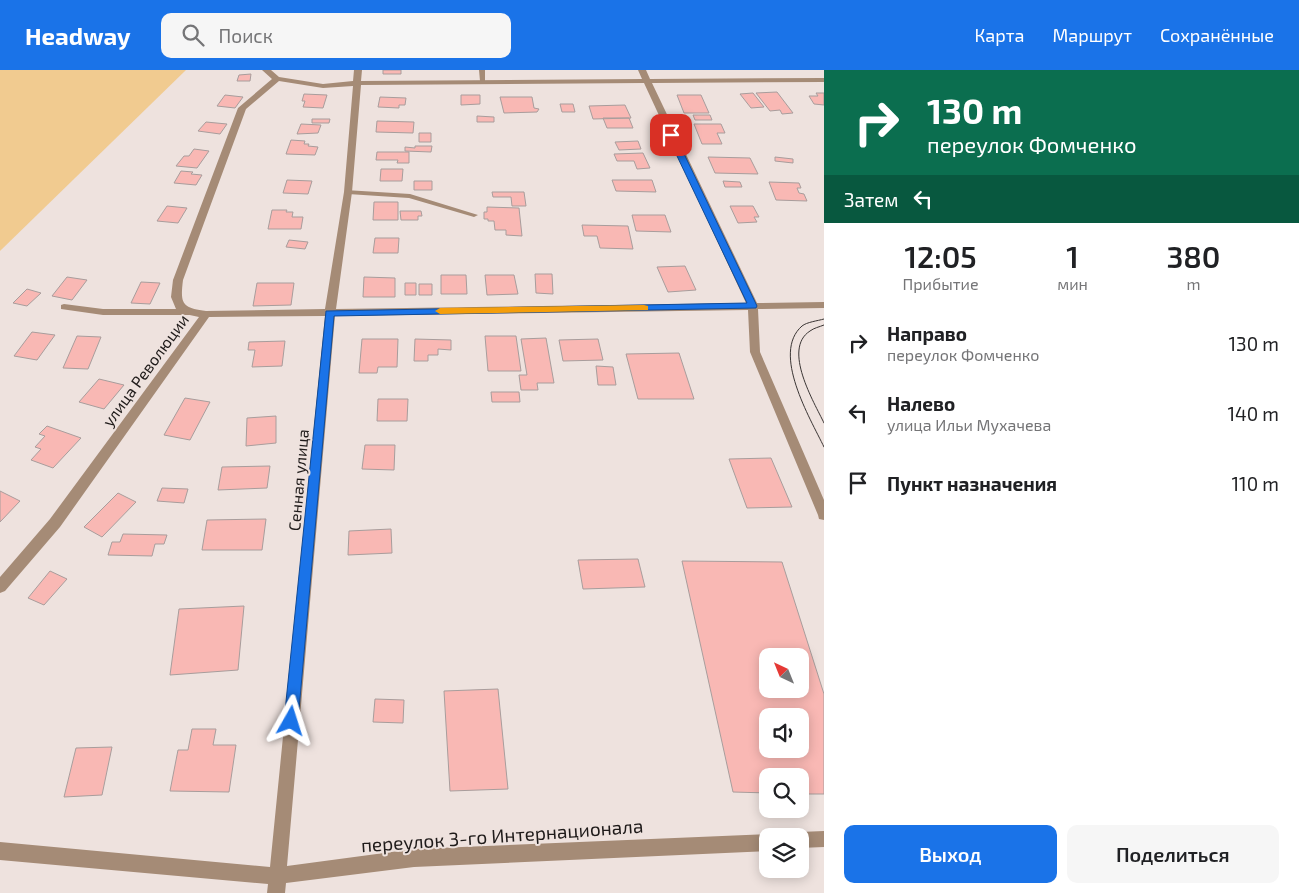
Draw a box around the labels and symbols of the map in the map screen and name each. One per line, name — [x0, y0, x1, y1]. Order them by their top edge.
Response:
pin — [650, 114, 692, 156]
street label: улица Революции — [98, 310, 193, 430]
street label: Сенная улица — [284, 428, 313, 532]
north arrow — [759, 648, 809, 698]
position arrow — [264, 694, 316, 746]
street label: переулок 3-го Интернационала — [360, 814, 644, 857]

